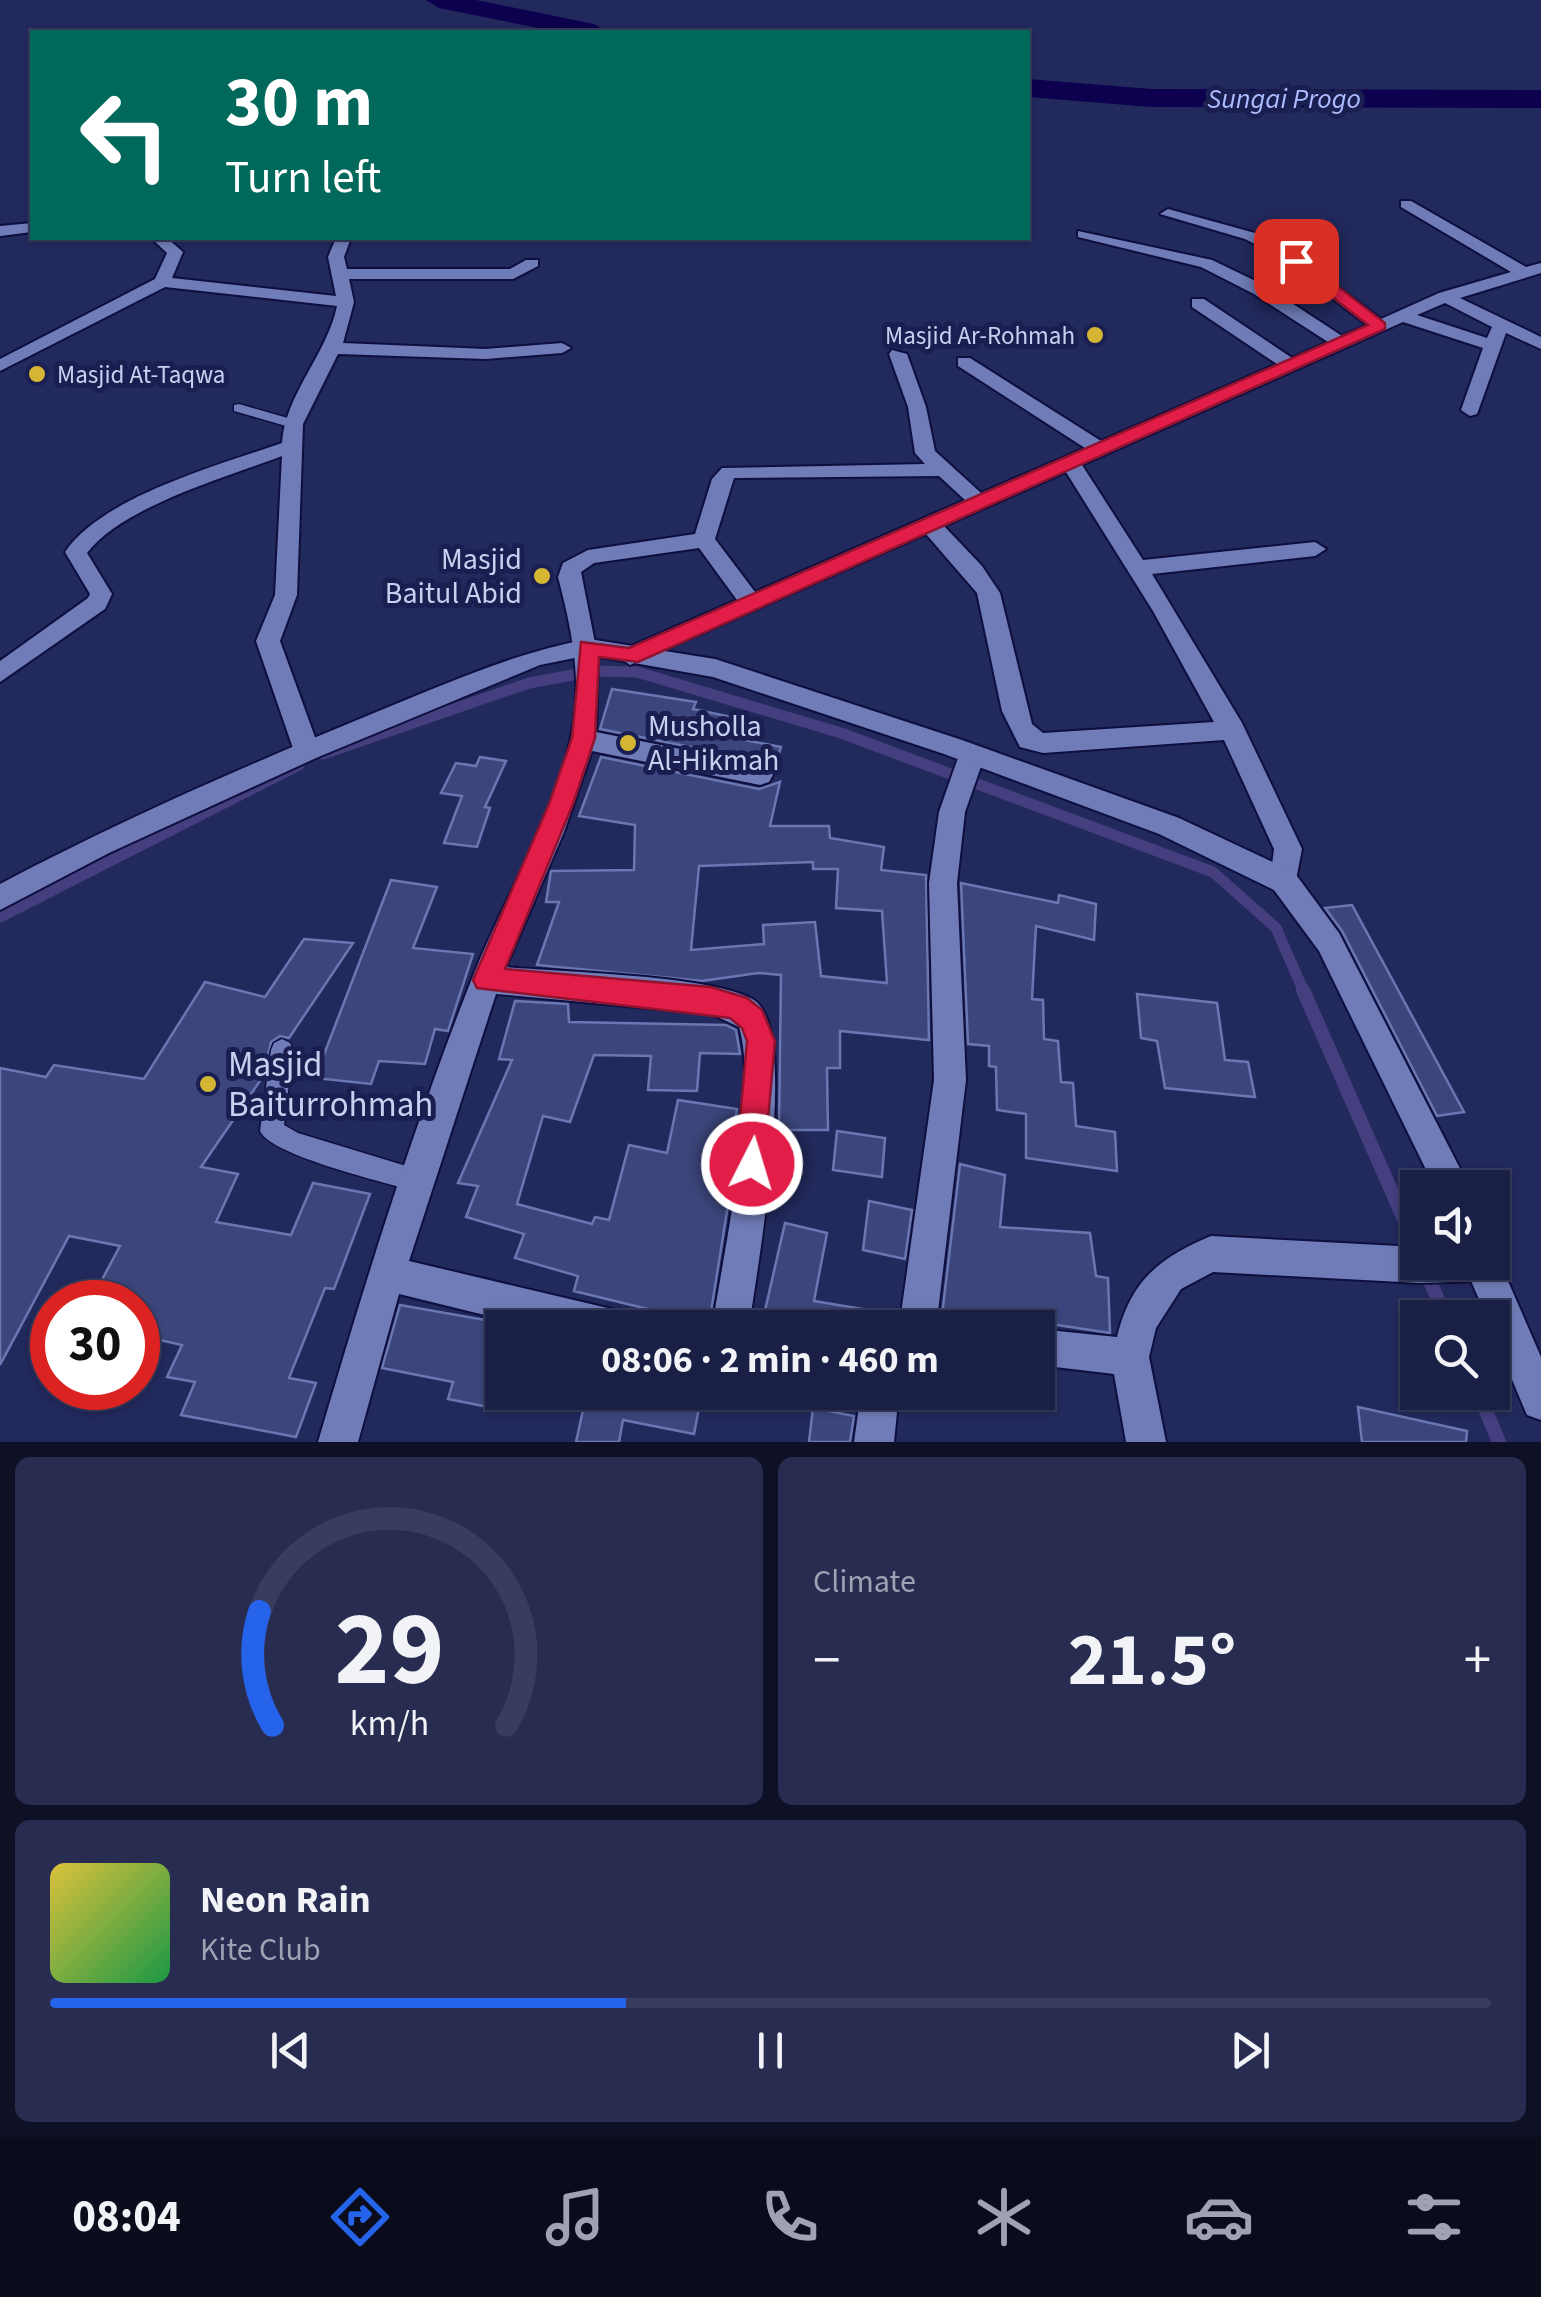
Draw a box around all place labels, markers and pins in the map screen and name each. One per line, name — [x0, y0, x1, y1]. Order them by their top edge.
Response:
pin — [1254, 219, 1339, 304]
place label: Masjid Ar-Rohmah — [885, 318, 1075, 354]
marker: Masjid Ar-Rohmah — [1084, 324, 1106, 346]
place label: Masjid At-Taqwa — [57, 357, 225, 393]
marker: Masjid At-Taqwa — [26, 363, 48, 385]
place label: Masjid Baitul Abid — [385, 538, 522, 615]
marker: Masjid Baitul Abid — [531, 565, 553, 587]
place label: Musholla Al-Hikmah — [648, 705, 779, 782]
marker: Musholla Al-Hikmah — [617, 732, 639, 754]
place label: Masjid Baiturrohmah — [228, 1040, 433, 1130]
marker: Masjid Baiturrohmah — [197, 1073, 219, 1095]

